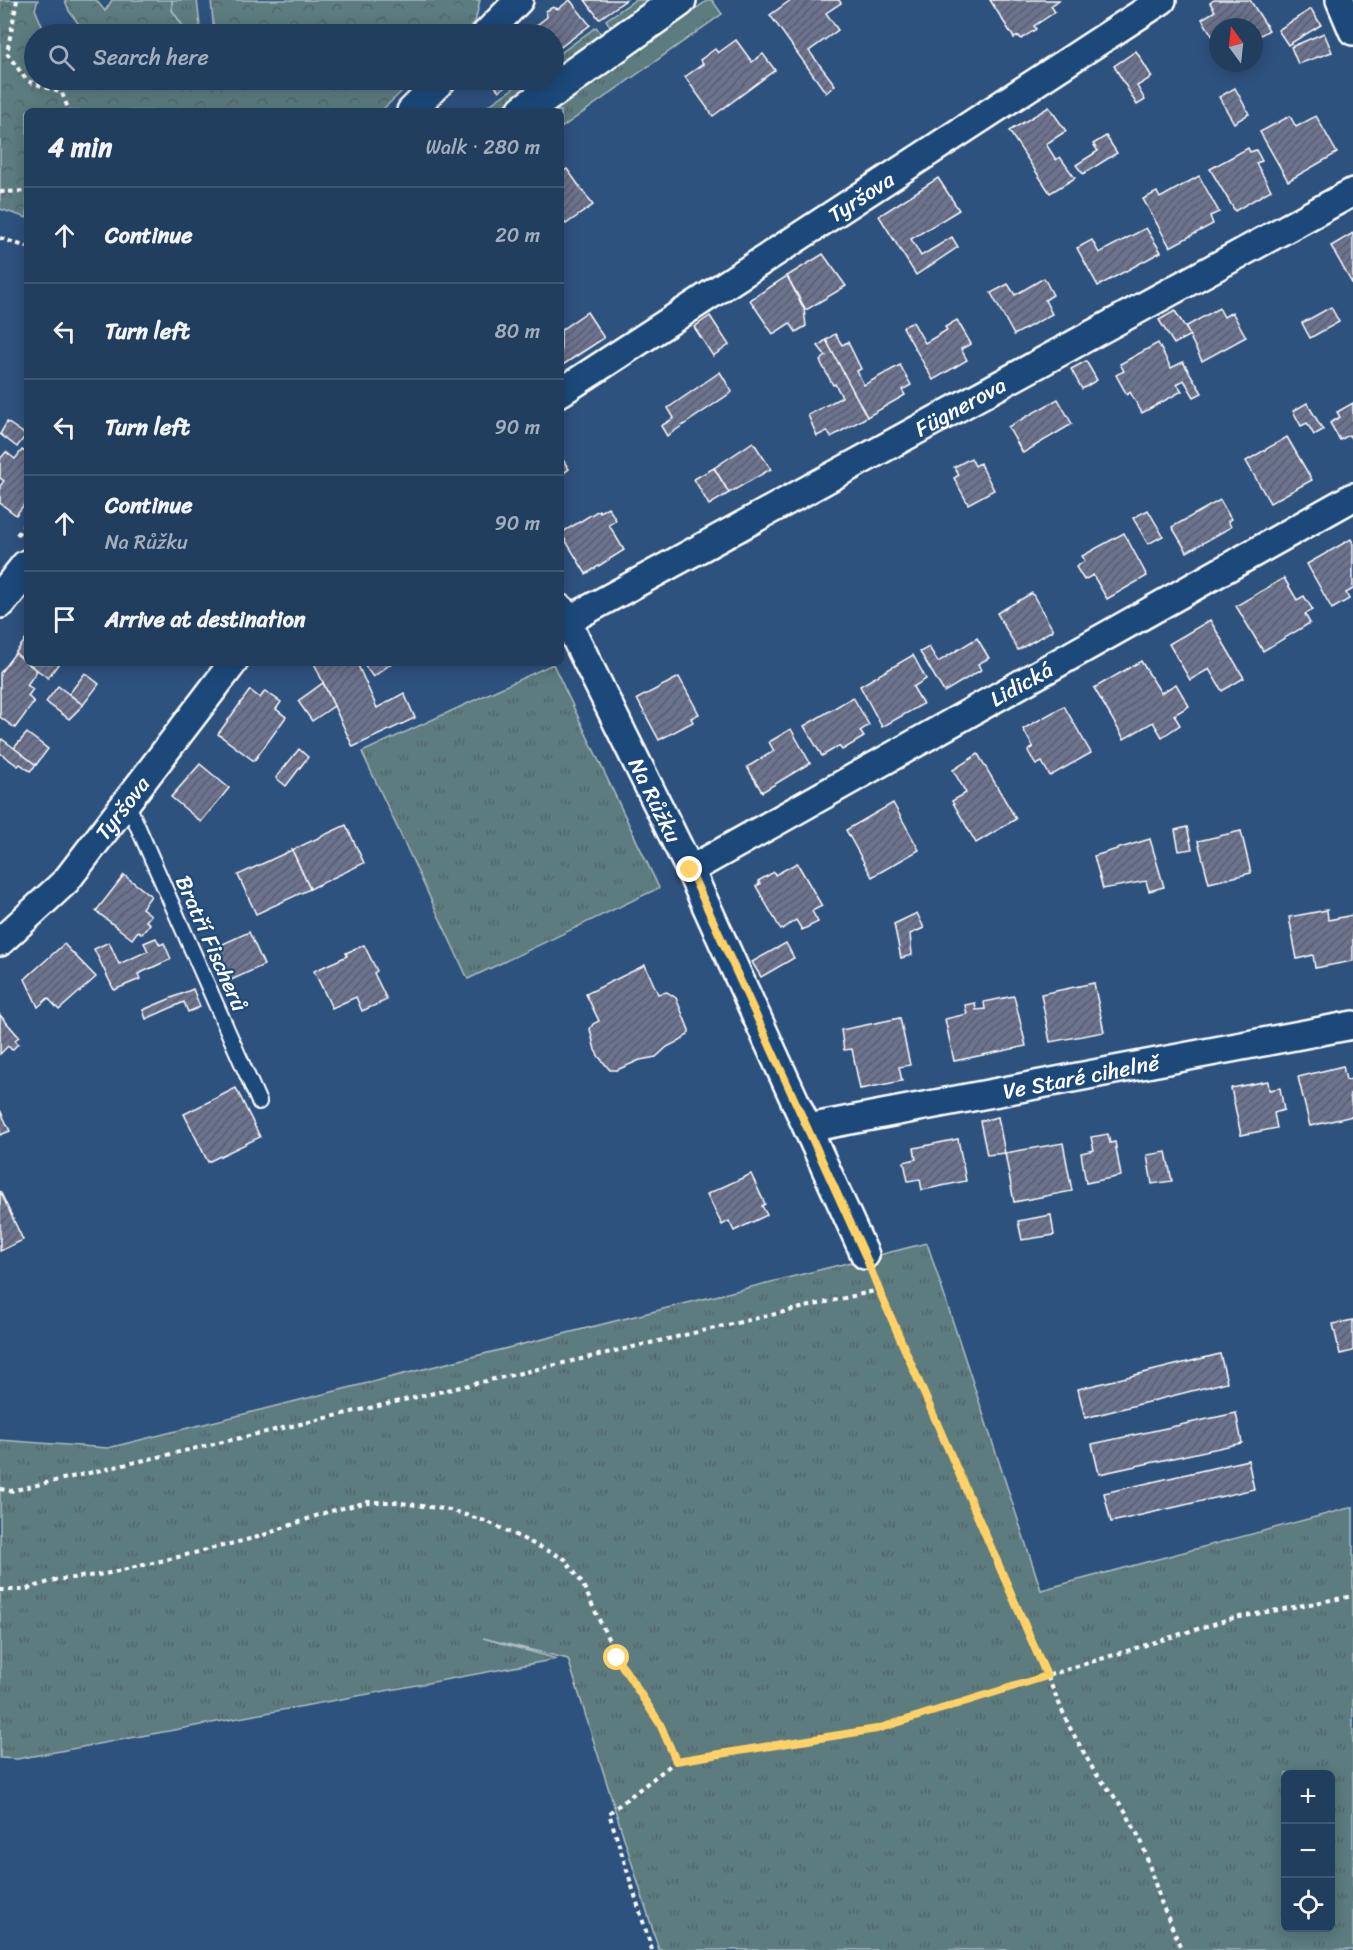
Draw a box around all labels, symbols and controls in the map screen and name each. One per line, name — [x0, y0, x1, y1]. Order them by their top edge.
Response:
north arrow — [1209, 18, 1263, 72]
search box — [24, 24, 564, 90]
text: Search here — [93, 38, 209, 77]
icon: search — [45, 41, 78, 74]
text: 4 min — [48, 124, 112, 170]
text: Walk · 280 m — [426, 130, 540, 165]
street label: Tyršova — [820, 160, 903, 233]
text: Continue — [105, 216, 193, 255]
text: 20 m — [495, 218, 540, 253]
icon: ahead — [48, 219, 81, 252]
text: Turn left — [105, 312, 190, 351]
text: 80 m — [495, 314, 540, 349]
icon: left — [48, 315, 81, 348]
street label: Fügnerova — [907, 366, 1014, 448]
text: Turn left — [105, 408, 190, 447]
text: 90 m — [495, 410, 540, 445]
icon: left — [48, 411, 81, 444]
text: Continue — [105, 486, 193, 525]
text: 90 m — [495, 506, 540, 541]
icon: ahead — [48, 507, 81, 540]
text: Na Růžku — [105, 525, 188, 560]
text: Arrive at destination — [105, 600, 306, 639]
icon: arrive — [48, 603, 81, 636]
street label: Lidická — [982, 651, 1060, 718]
street label: Na Růžku — [617, 751, 693, 850]
street label: Tyršova — [85, 766, 161, 849]
route end — [676, 856, 702, 882]
street label: Bratří Fischerů — [164, 869, 259, 1018]
street label: Ve Staré cihelně — [1000, 1043, 1164, 1111]
route start — [603, 1644, 629, 1670]
map controls — [1281, 1770, 1335, 1932]
button: + — [1281, 1770, 1335, 1824]
button: − — [1281, 1824, 1335, 1878]
button: locate — [1281, 1878, 1335, 1932]

